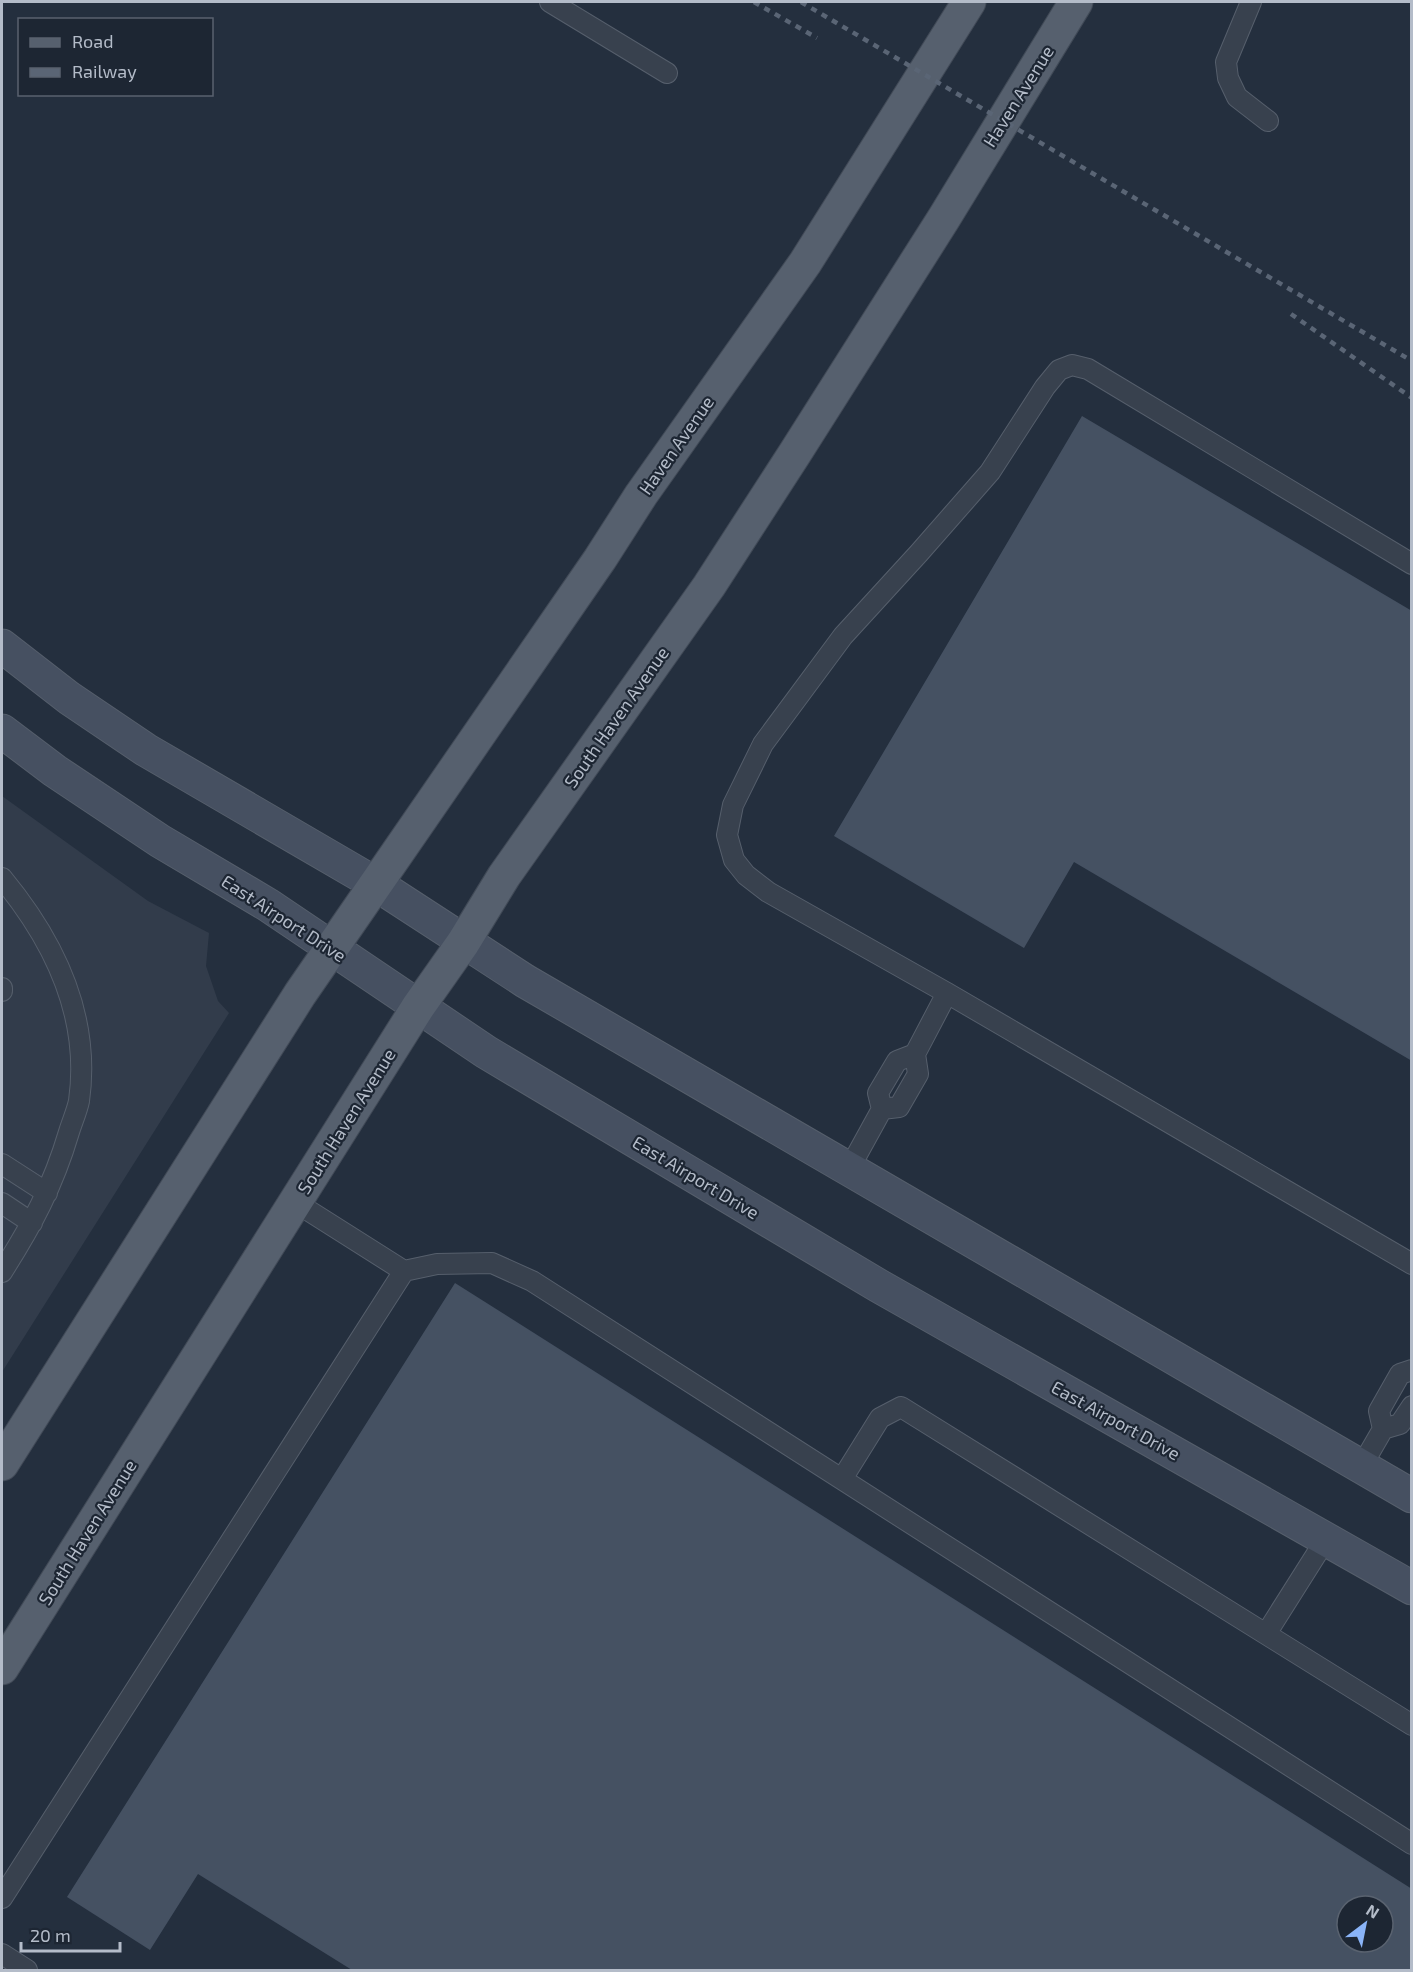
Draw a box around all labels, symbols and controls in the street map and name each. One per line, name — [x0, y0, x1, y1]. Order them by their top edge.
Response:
legend — [18, 18, 213, 96]
text: Road — [72, 30, 113, 52]
street label: Haven Avenue — [978, 41, 1058, 151]
text: Railway — [72, 60, 137, 82]
street label: Haven Avenue — [634, 391, 718, 499]
street label: South Haven Avenue — [559, 642, 673, 792]
street label: East Airport Drive — [218, 870, 350, 966]
street label: South Haven Avenue — [292, 1044, 400, 1198]
street label: East Airport Drive — [629, 1131, 763, 1223]
street label: East Airport Drive — [1048, 1375, 1184, 1465]
street label: South Haven Avenue — [33, 1455, 141, 1609]
north arrow — [1335, 1894, 1395, 1954]
text: N — [1363, 1900, 1383, 1922]
scale bar — [21, 1915, 120, 1953]
text: 20 m — [30, 1924, 71, 1946]

